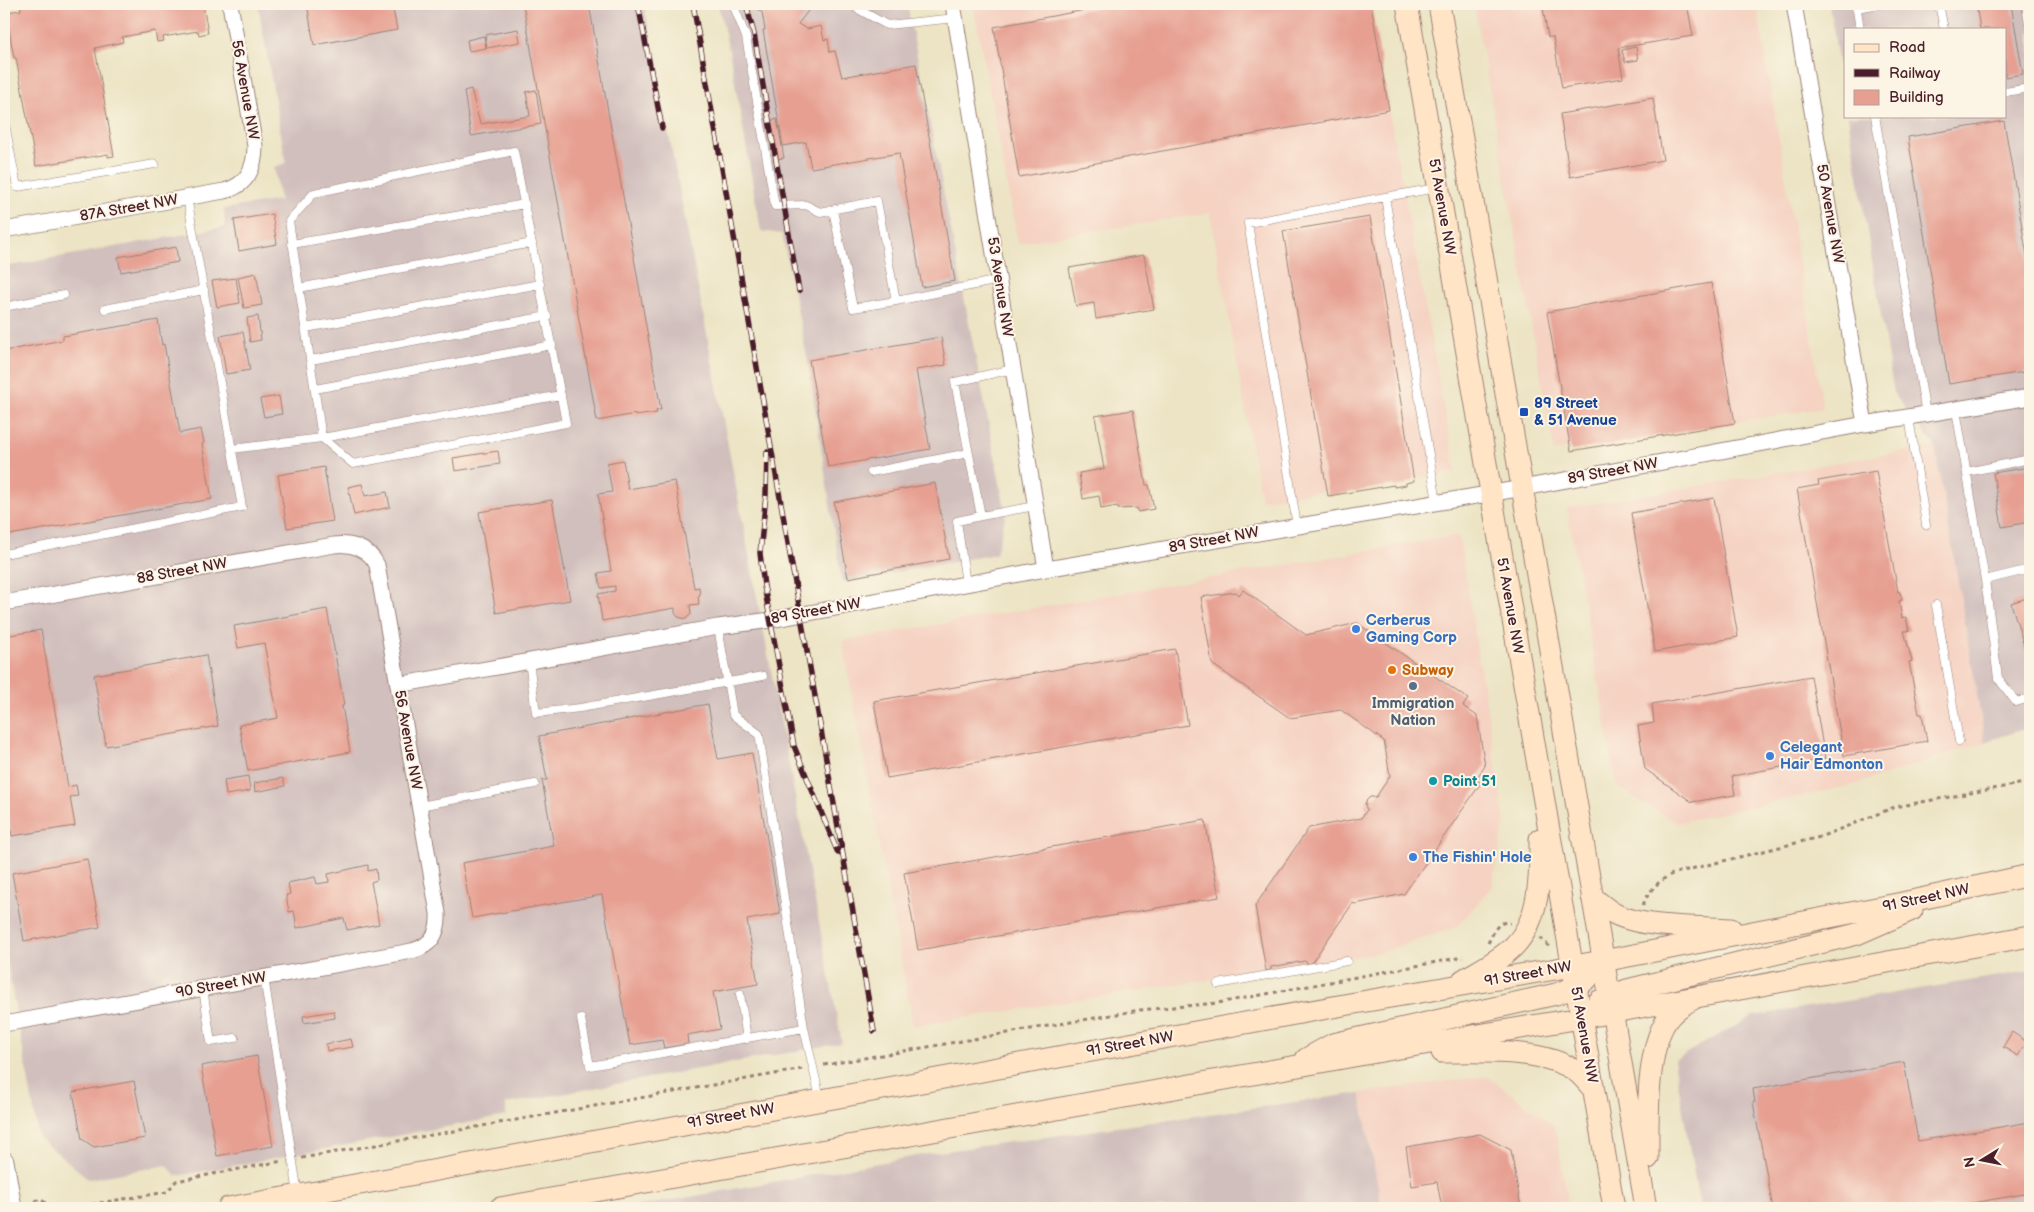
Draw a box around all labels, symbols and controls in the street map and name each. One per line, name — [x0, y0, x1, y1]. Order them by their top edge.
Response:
legend — [1844, 28, 2006, 118]
street label: 56 Avenue NW — [227, 38, 263, 142]
text: Road — [1889, 38, 1925, 57]
text: Railway — [1889, 64, 1940, 83]
text: Building — [1889, 88, 1944, 107]
street label: 51 Avenue NW — [1424, 157, 1460, 257]
street label: 50 Avenue NW — [1812, 163, 1848, 266]
street label: 87A Street NW — [78, 190, 180, 226]
street label: 53 Avenue NW — [983, 235, 1017, 339]
place label: 89 Street & 51 Avenue — [1534, 394, 1617, 430]
marker: 89 Street & 51 Avenue — [1518, 406, 1530, 418]
street label: 89 Street NW — [1566, 454, 1660, 488]
street label: 89 Street NW — [1167, 523, 1261, 557]
street label: 88 Street NW — [135, 554, 229, 588]
street label: 51 Avenue NW — [1492, 556, 1528, 656]
street label: 89 Street NW — [769, 594, 863, 628]
place label: Cerberus Gaming Corp — [1366, 611, 1457, 647]
marker: Cerberus Gaming Corp — [1350, 623, 1362, 635]
place label: Subway — [1402, 661, 1454, 680]
marker: Subway — [1386, 664, 1398, 676]
marker: Immigration Nation — [1407, 680, 1419, 692]
street label: 56 Avenue NW — [390, 688, 426, 792]
place label: Immigration Nation — [1372, 694, 1454, 730]
place label: Celegant Hair Edmonton — [1780, 738, 1883, 774]
marker: Celegant Hair Edmonton — [1764, 750, 1776, 762]
place label: Point 51 — [1443, 772, 1496, 791]
marker: Point 51 — [1427, 775, 1439, 787]
place label: The Fishin' Hole — [1423, 848, 1532, 867]
marker: The Fishin' Hole — [1407, 851, 1419, 863]
street label: 91 Street NW — [1881, 879, 1972, 916]
street label: 91 Street NW — [1483, 957, 1574, 991]
street label: 90 Street NW — [174, 968, 268, 1002]
street label: 51 Avenue NW — [1566, 985, 1602, 1085]
street label: 91 Street NW — [1085, 1027, 1176, 1061]
street label: 91 Street NW — [686, 1099, 777, 1133]
north arrow — [1956, 1134, 2006, 1184]
text: N — [1960, 1156, 1979, 1169]

